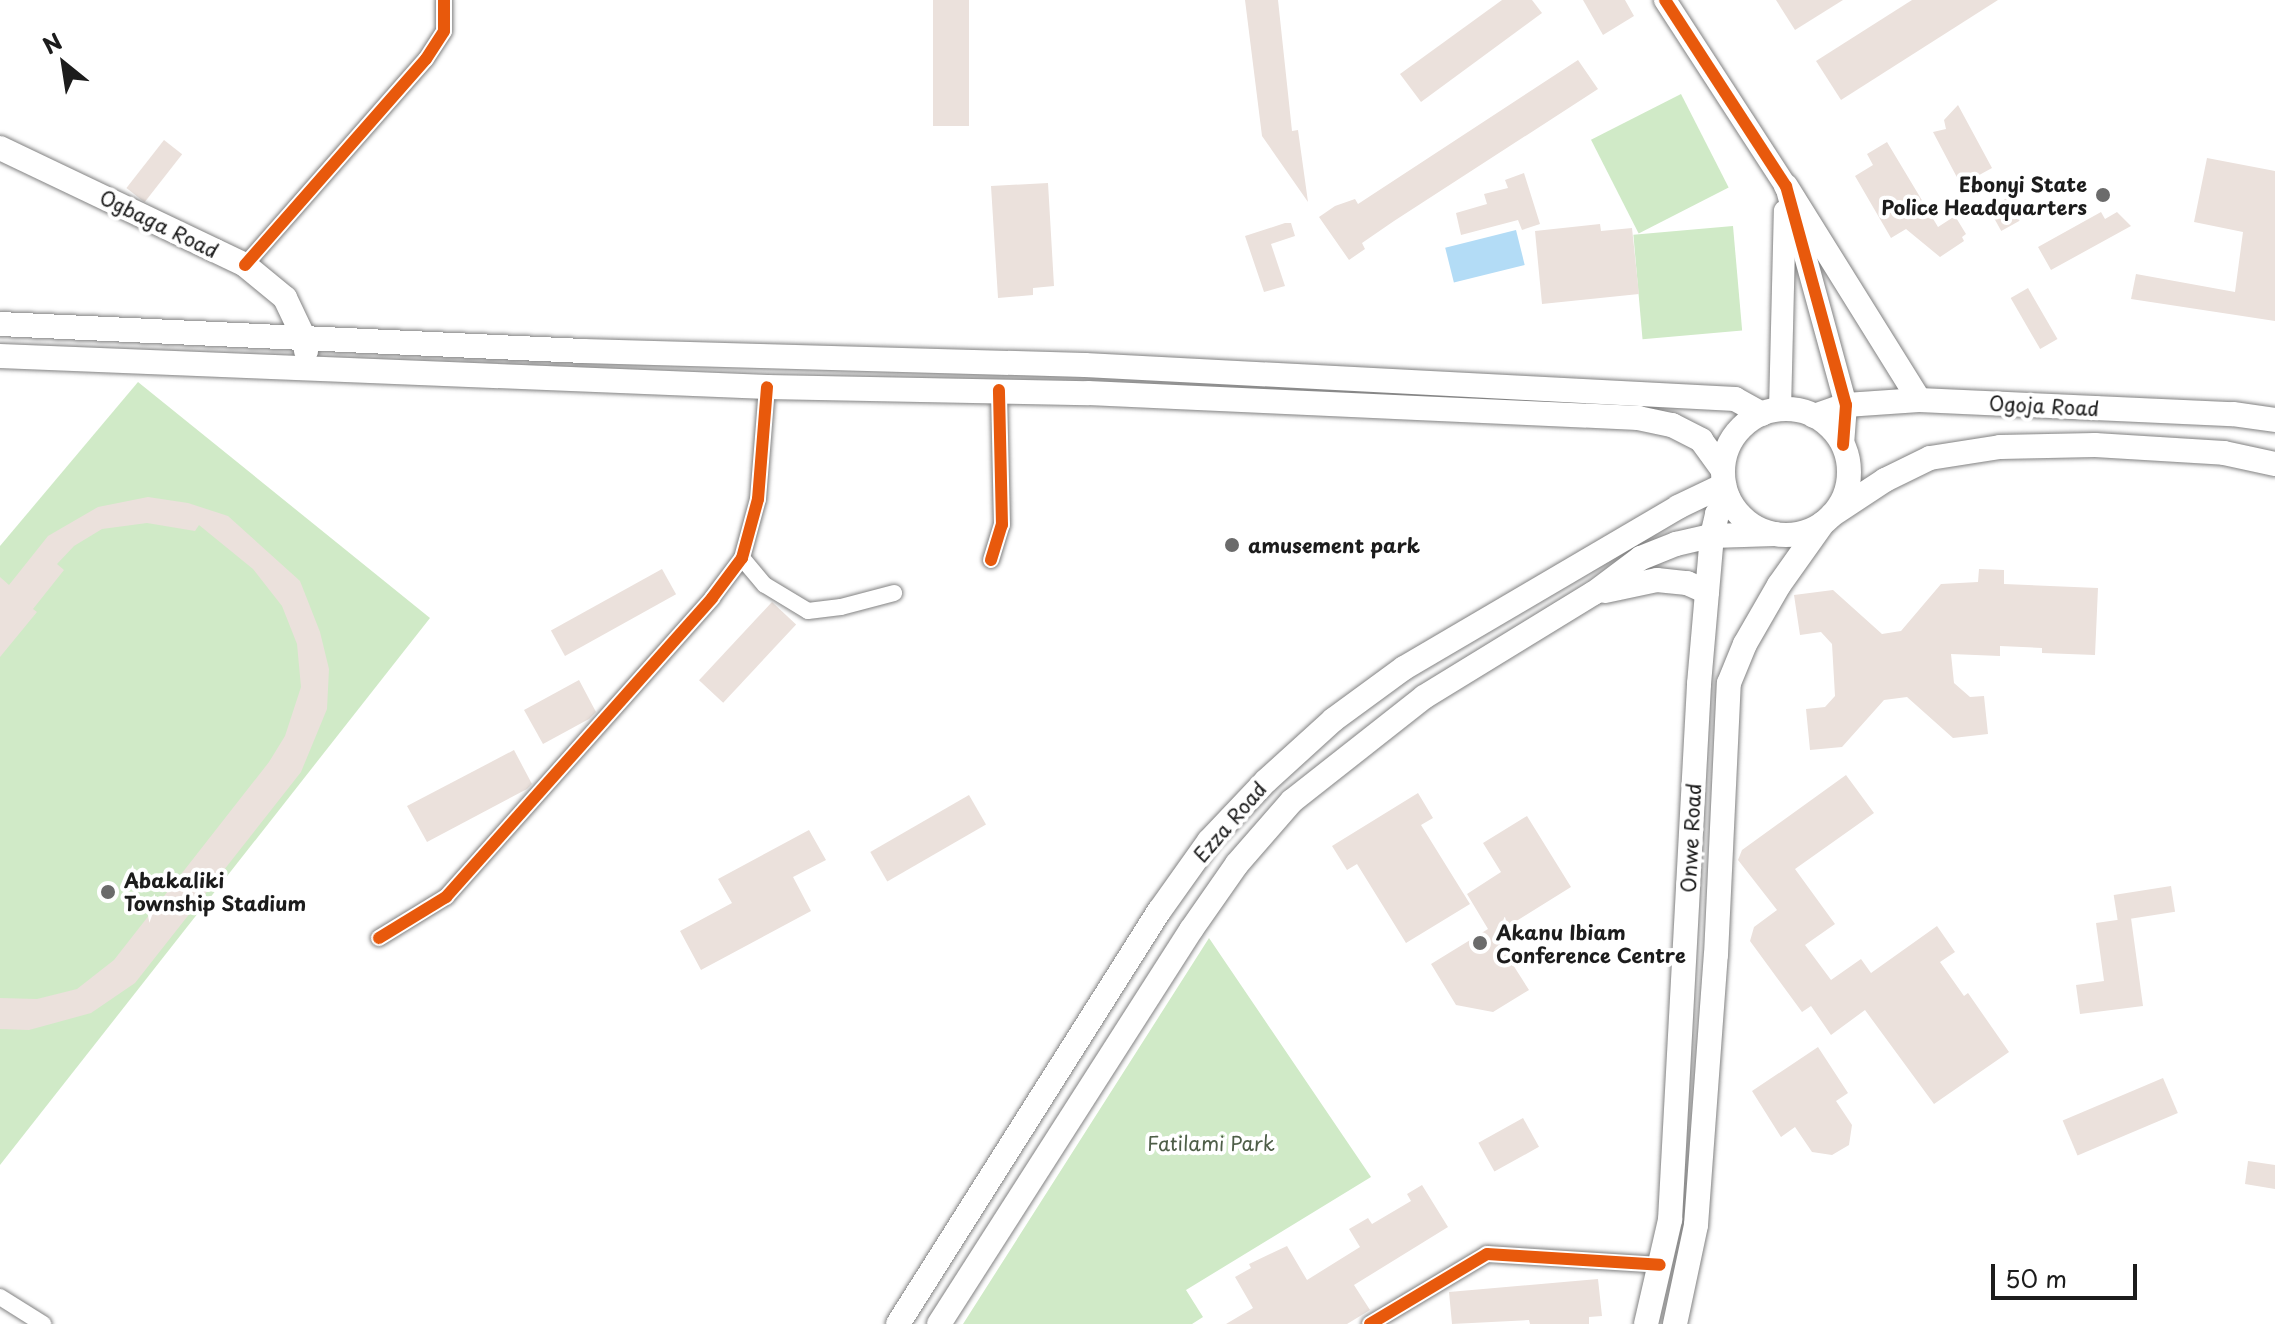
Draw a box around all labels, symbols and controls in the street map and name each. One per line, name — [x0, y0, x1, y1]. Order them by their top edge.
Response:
north arrow — [24, 24, 104, 104]
text: N — [36, 24, 68, 61]
place label: Ebonyi State Police Headquarters — [1882, 172, 2087, 219]
street label: Ogbaga Road — [96, 185, 222, 263]
marker: Ebonyi State Police Headquarters — [2094, 186, 2112, 204]
street label: Ogoja Road — [1988, 391, 2100, 421]
place label: amusement park — [1248, 533, 1420, 557]
marker: amusement park — [1223, 536, 1241, 554]
street label: Ezza Road — [1188, 777, 1272, 867]
street label: Onwe Road — [1676, 783, 1706, 893]
place label: Abakaliki Township Stadium — [124, 868, 308, 915]
marker: Abakaliki Township Stadium — [99, 883, 117, 901]
place label: Akanu Ibiam Conference Centre — [1496, 920, 1686, 967]
marker: Akanu Ibiam Conference Centre — [1471, 934, 1489, 952]
park label: Fatilami Park — [1147, 1131, 1275, 1155]
scale bar — [1995, 1248, 2141, 1298]
text: 50 m — [2005, 1260, 2067, 1296]

